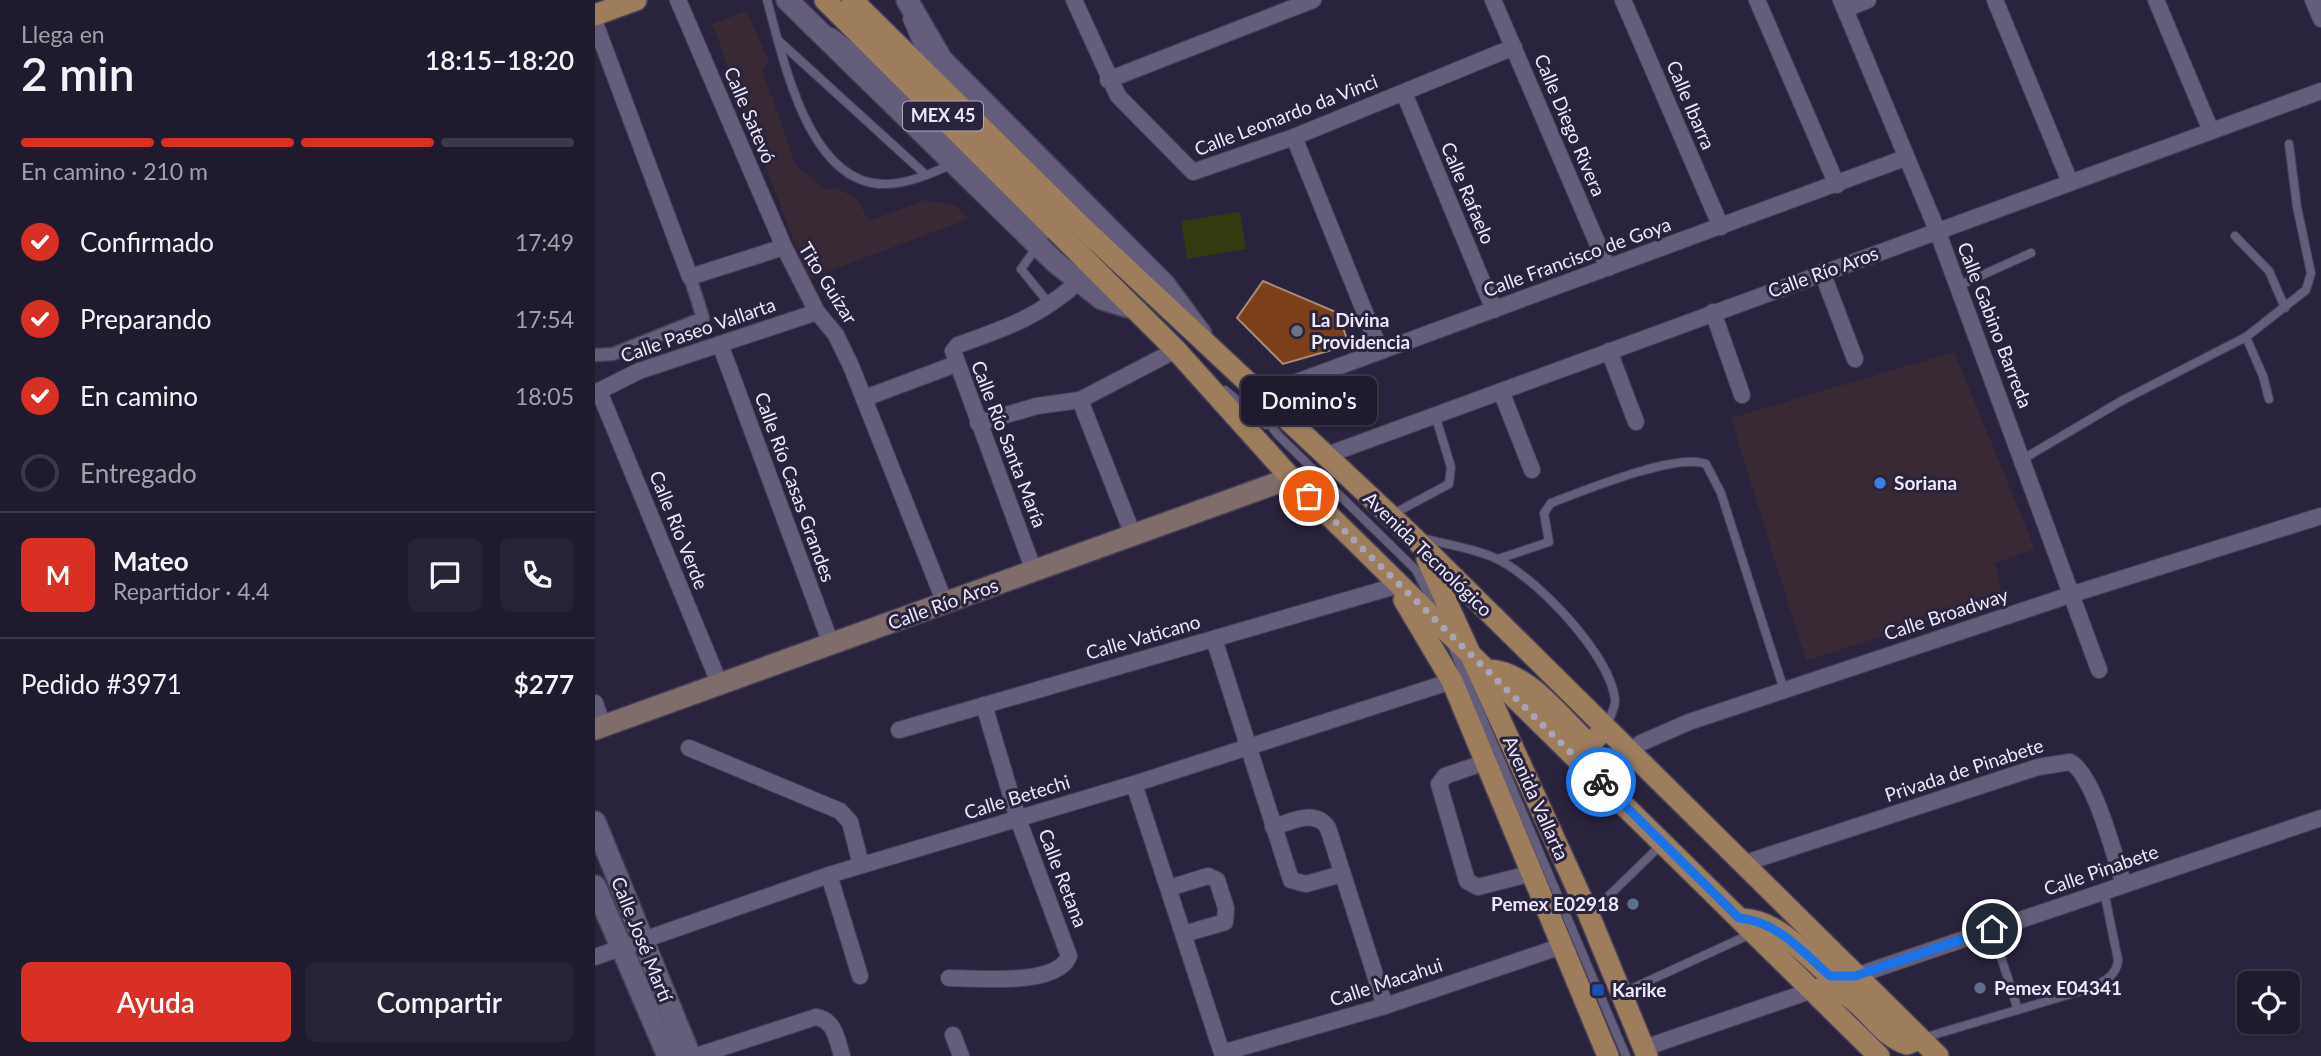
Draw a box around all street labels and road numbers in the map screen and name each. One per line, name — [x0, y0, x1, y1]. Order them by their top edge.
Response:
street label: Calle Diego Rivera — [1530, 50, 1611, 199]
street label: Calle Ibarra — [1662, 57, 1720, 153]
street label: Calle Satevó — [720, 63, 781, 166]
street label: Calle Leonardo da Vinci — [1191, 69, 1381, 160]
road number: MEX 45 — [903, 102, 983, 131]
street label: Calle Rafaelo — [1437, 138, 1500, 247]
street label: Calle Francisco de Goya — [1480, 212, 1674, 301]
street label: Tito Guízar — [794, 238, 863, 328]
street label: Calle Gabino Barreda — [1953, 239, 2038, 411]
street label: Calle Río Aros — [1765, 241, 1881, 302]
street label: Calle Paseo Vallarta — [617, 292, 778, 367]
street label: Calle Río Santa María — [967, 357, 1052, 531]
street label: Calle Río Casas Grandes — [750, 389, 841, 585]
street label: Calle Río Verde — [645, 467, 714, 593]
street label: Avenida Tecnológico — [1359, 486, 1497, 621]
street label: Calle Río Aros — [885, 573, 1001, 634]
street label: Calle Broadway — [1881, 583, 2011, 644]
street label: Calle Vaticano — [1083, 609, 1203, 664]
street label: Avenida Vallarta — [1499, 732, 1574, 863]
street label: Privada de Pinabete — [1882, 733, 2046, 806]
street label: Calle Betechi — [961, 770, 1072, 823]
street label: Calle Retana — [1034, 825, 1093, 930]
street label: Calle Pinabete — [2041, 839, 2161, 900]
street label: Calle José Martí — [607, 873, 678, 1006]
street label: Calle Macahui — [1327, 952, 1445, 1011]

